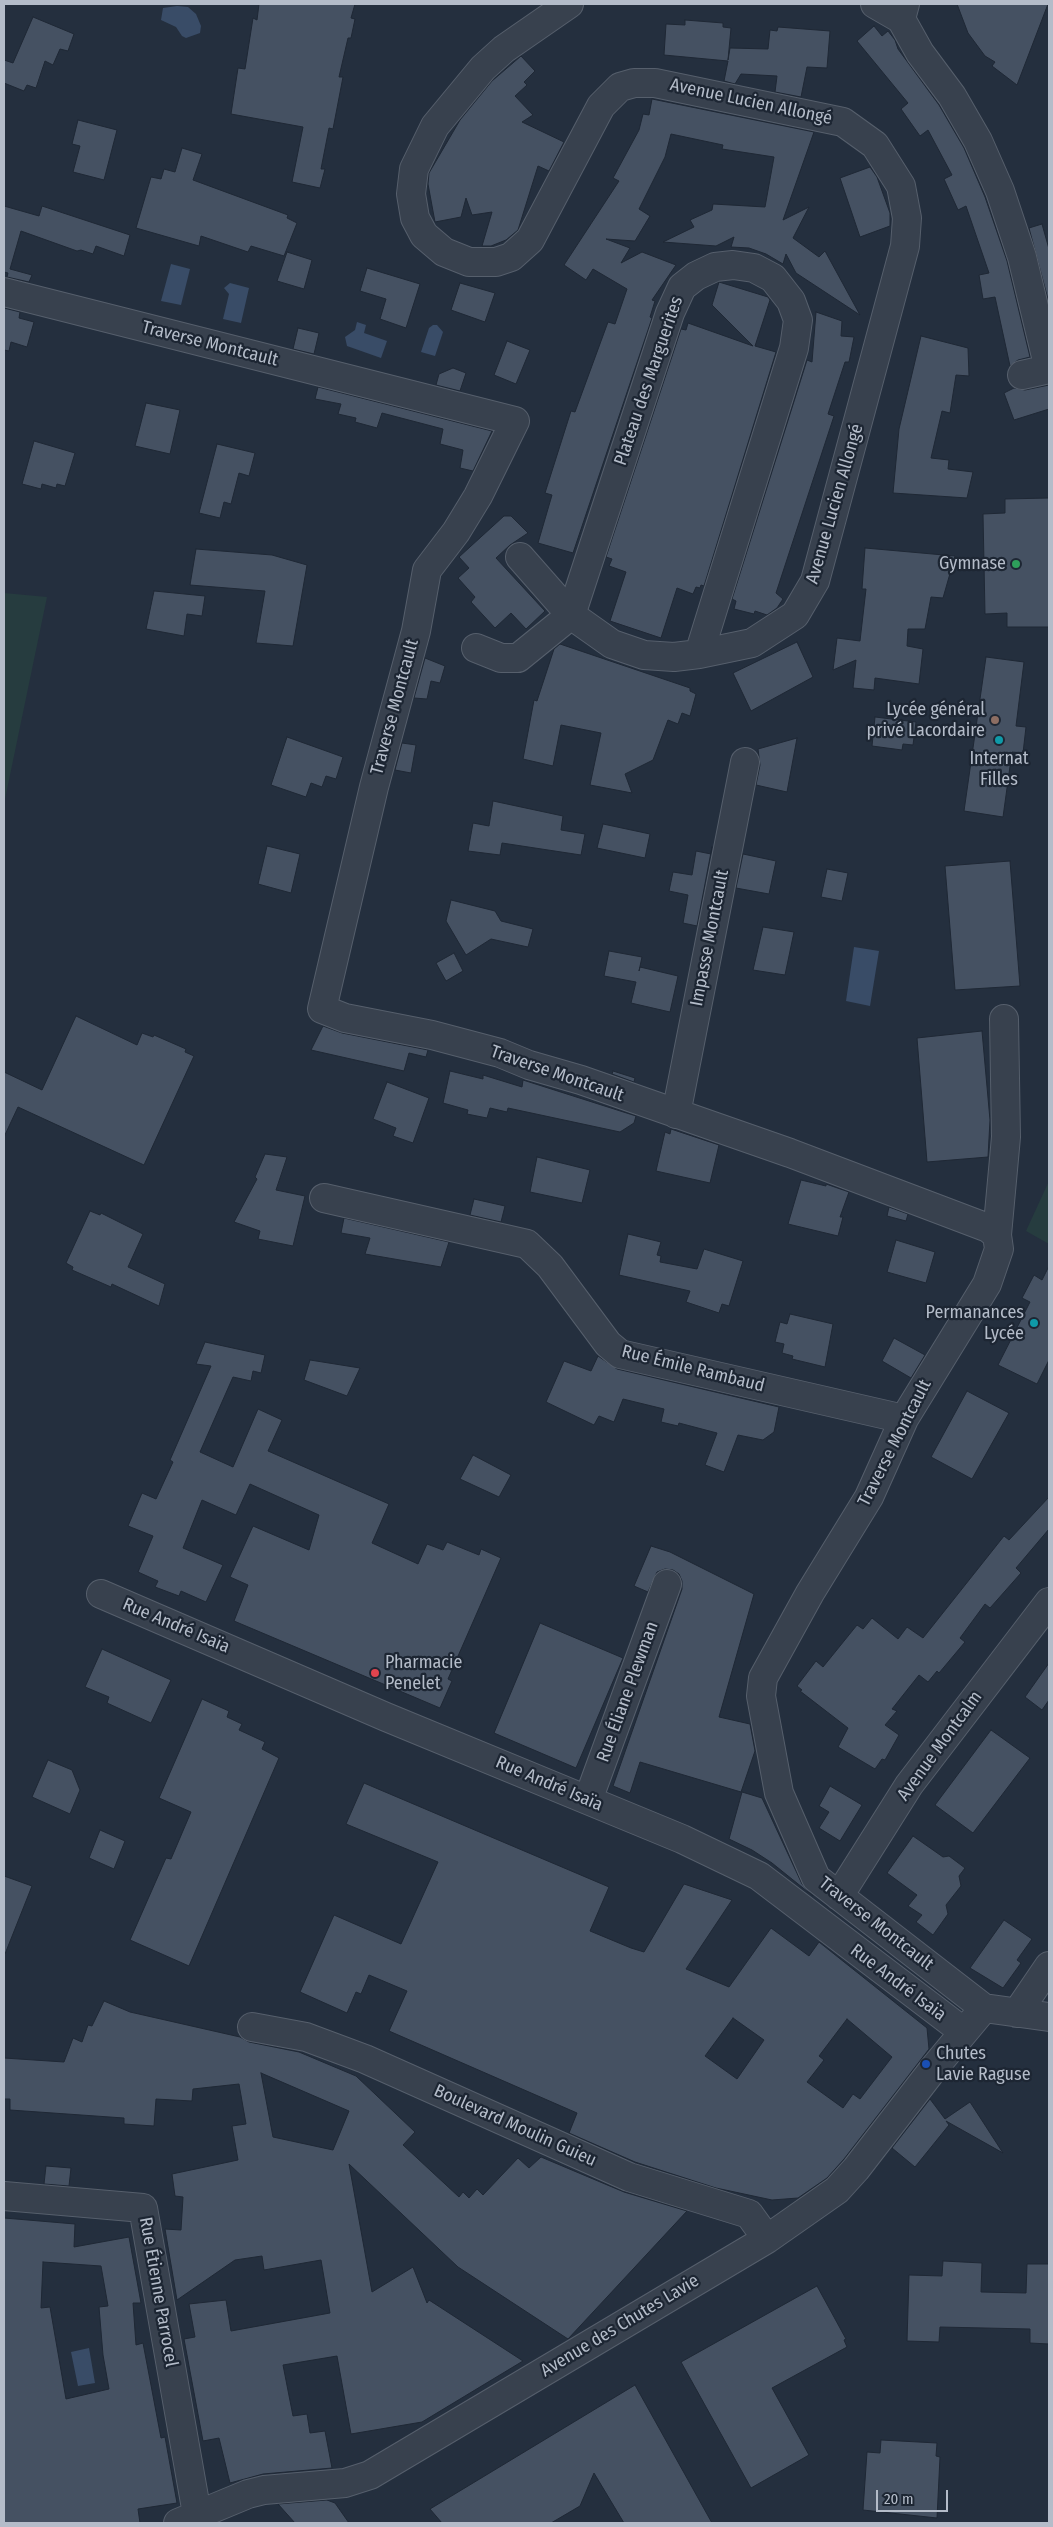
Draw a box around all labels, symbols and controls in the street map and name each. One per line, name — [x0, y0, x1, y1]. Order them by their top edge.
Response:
street label: Avenue Lucien Allongé — [668, 74, 834, 130]
street label: Plateau des Marguerites — [610, 294, 688, 468]
street label: Traverse Montcault — [140, 317, 280, 371]
street label: Avenue Lucien Allongé — [802, 422, 868, 586]
place label: Gymnase — [939, 553, 1006, 575]
marker: Gymnase — [1010, 558, 1022, 570]
street label: Traverse Montcault — [367, 637, 423, 777]
place label: Lycée général privé Lacordaire — [867, 699, 985, 742]
marker: Lycée général privé Lacordaire — [989, 714, 1001, 726]
marker: Internat Filles — [993, 734, 1005, 746]
place label: Internat Filles — [969, 748, 1029, 791]
street label: Impasse Montcault — [686, 868, 734, 1008]
street label: Traverse Montcault — [488, 1041, 626, 1107]
place label: Permanances Lycée — [926, 1302, 1024, 1345]
marker: Permanances Lycée — [1028, 1317, 1040, 1329]
street label: Rue Émile Rambaud — [619, 1341, 767, 1397]
street label: Traverse Montcault — [854, 1376, 936, 1510]
street label: Rue André Isaïa — [119, 1594, 233, 1658]
street label: Rue Éliane Plewman — [593, 1619, 663, 1765]
place label: Pharmacie Penelet — [385, 1652, 462, 1695]
marker: Pharmacie Penelet — [369, 1667, 381, 1679]
street label: Avenue Montcalm — [893, 1687, 987, 1805]
street label: Rue André Isaïa — [492, 1752, 606, 1816]
street label: Traverse Montcault — [814, 1873, 938, 1975]
street label: Rue André Isaïa — [846, 1940, 950, 2026]
place label: Chutes Lavie Raguse — [936, 2043, 1031, 2086]
marker: Chutes Lavie Raguse — [920, 2058, 932, 2070]
street label: Boulevard Moulin Guieu — [430, 2080, 600, 2172]
street label: Rue Étienne Parrocel — [134, 2215, 182, 2369]
street label: Avenue des Chutes Lavie — [537, 2270, 703, 2382]
scale bar — [878, 2480, 950, 2512]
text: 20 m — [884, 2490, 914, 2508]

